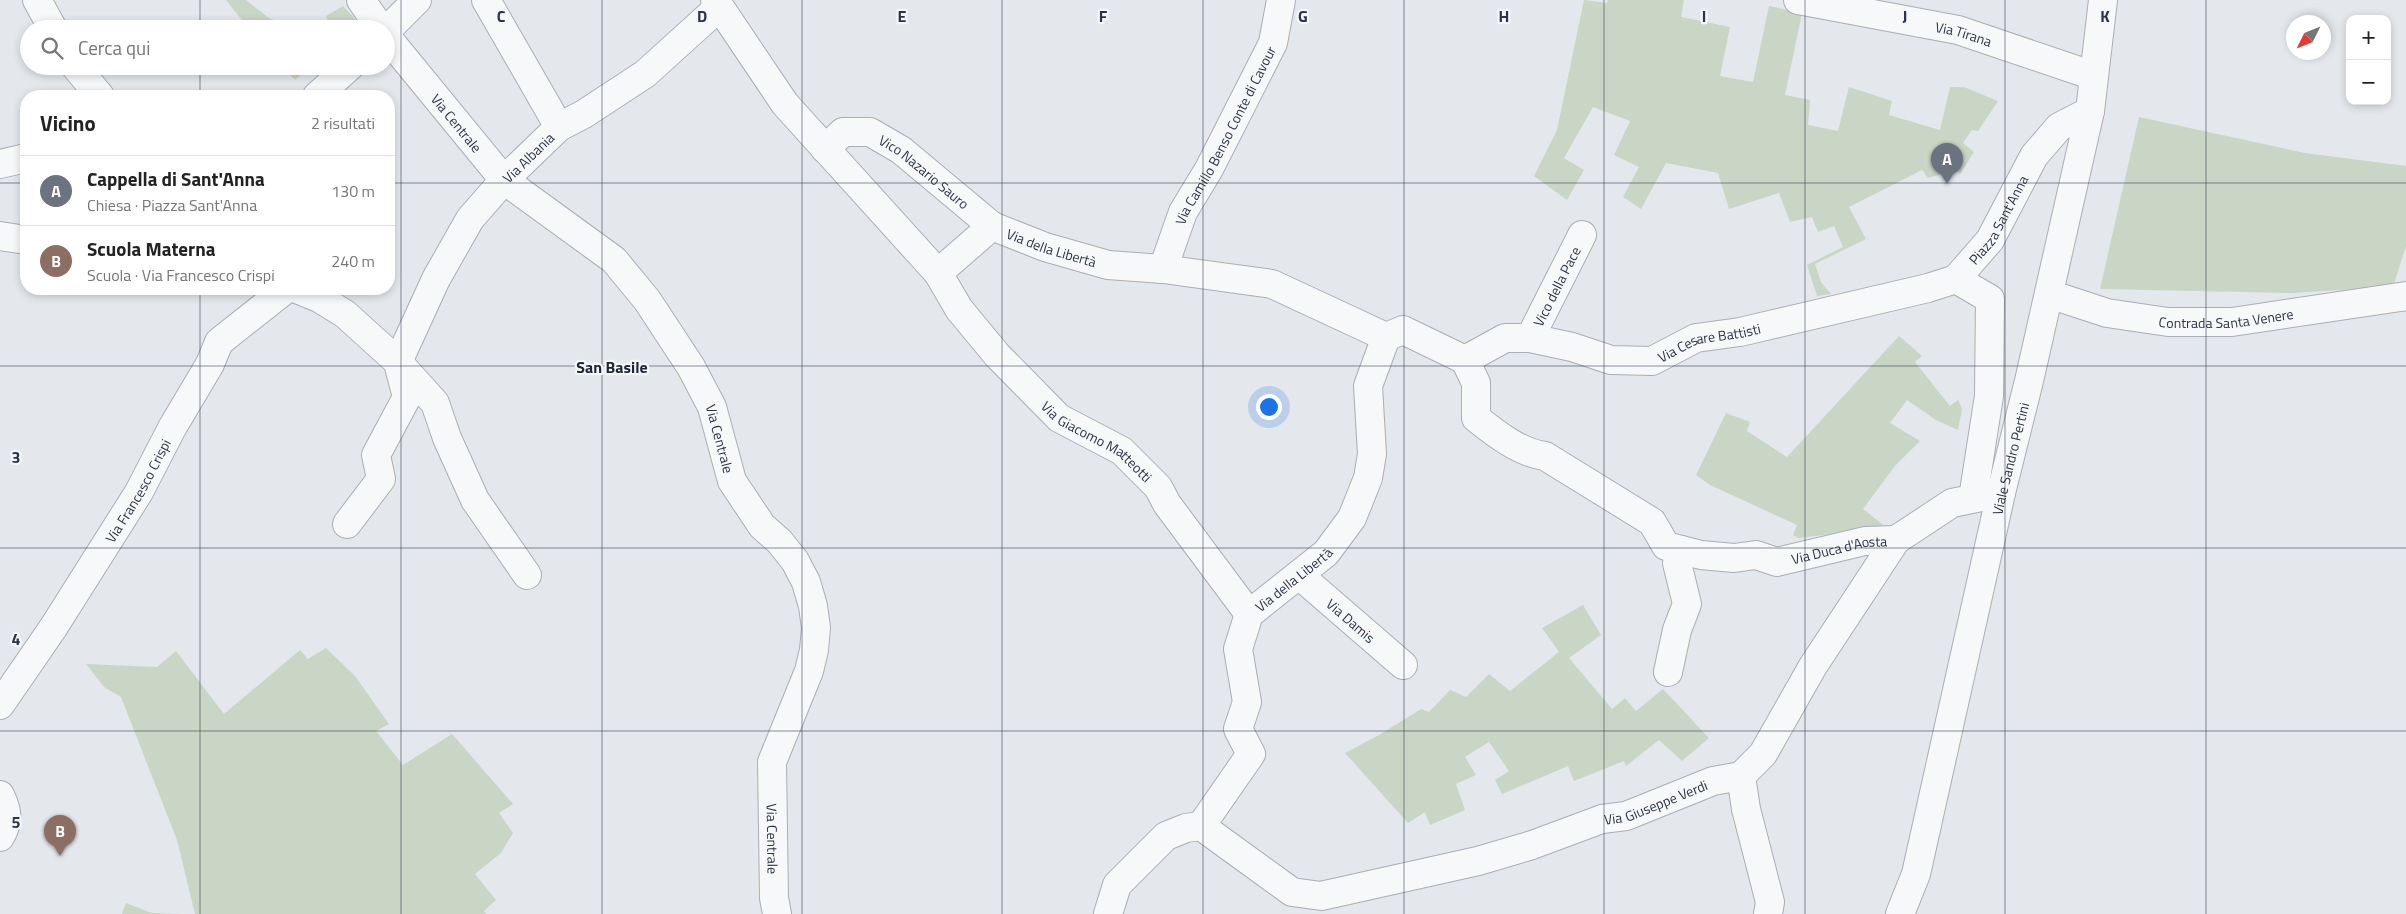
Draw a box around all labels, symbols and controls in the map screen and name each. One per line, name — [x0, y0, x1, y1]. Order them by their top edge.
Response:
text: C — [497, 4, 506, 28]
text: D — [697, 4, 707, 28]
text: E — [898, 4, 907, 28]
text: F — [1099, 4, 1108, 28]
text: G — [1298, 4, 1308, 28]
text: H — [1499, 4, 1509, 28]
text: I — [1702, 4, 1706, 28]
text: J — [1903, 4, 1907, 28]
text: K — [2100, 4, 2110, 28]
street label: Via Tirana — [1934, 15, 1995, 51]
north arrow — [2286, 15, 2331, 60]
map controls — [2346, 15, 2391, 105]
button: + — [2346, 15, 2391, 60]
search box — [20, 20, 395, 75]
text: Cerca qui — [78, 33, 150, 62]
icon: search — [38, 34, 66, 62]
street label: Via Camillo Benso Conte di Cavour — [1169, 42, 1281, 227]
button: − — [2346, 60, 2391, 105]
street label: Via Centrale — [427, 89, 487, 157]
text: Vicino — [40, 107, 96, 139]
text: 2 risultati — [311, 111, 375, 135]
street label: Via Albania — [497, 127, 558, 187]
street label: Vico Nazario Sauro — [875, 129, 974, 214]
pin: A — [1931, 143, 1963, 184]
text: Cappella di Sant'Anna — [87, 164, 265, 193]
street label: Piazza Sant'Anna — [1963, 171, 2033, 269]
text: A — [51, 179, 61, 203]
text: 130 m — [331, 179, 375, 203]
text: Chiesa · Piazza Sant'Anna — [87, 193, 257, 217]
street label: Via della Libertà — [1004, 222, 1099, 272]
text: Scuola Materna — [87, 234, 215, 263]
street label: Vico della Pace — [1527, 243, 1585, 330]
text: B — [51, 249, 61, 273]
text: 240 m — [331, 249, 375, 273]
text: Scuola · Via Francesco Crispi — [87, 263, 275, 287]
street label: Contrada Santa Venere — [2157, 302, 2295, 333]
street label: Via Cesare Battisti — [1654, 317, 1762, 367]
district label: San Basile — [576, 355, 648, 379]
your location — [1256, 394, 1282, 420]
street label: Via Giacomo Matteotti — [1037, 396, 1157, 486]
street label: Viale Sandro Pertini — [1986, 400, 2034, 517]
street label: Via Centrale — [701, 402, 740, 475]
street label: Via Francesco Crispi — [99, 435, 175, 546]
text: 3 — [12, 445, 20, 469]
street label: Via Duca d'Aosta — [1789, 530, 1887, 569]
street label: Via della Libertà — [1250, 543, 1337, 616]
street label: Via Damis — [1322, 593, 1380, 647]
text: 4 — [12, 627, 21, 651]
street label: Via Giuseppe Verdi — [1603, 774, 1710, 829]
street label: Via Centrale — [762, 803, 784, 874]
text: 5 — [12, 810, 21, 834]
pin: B — [44, 815, 76, 856]

